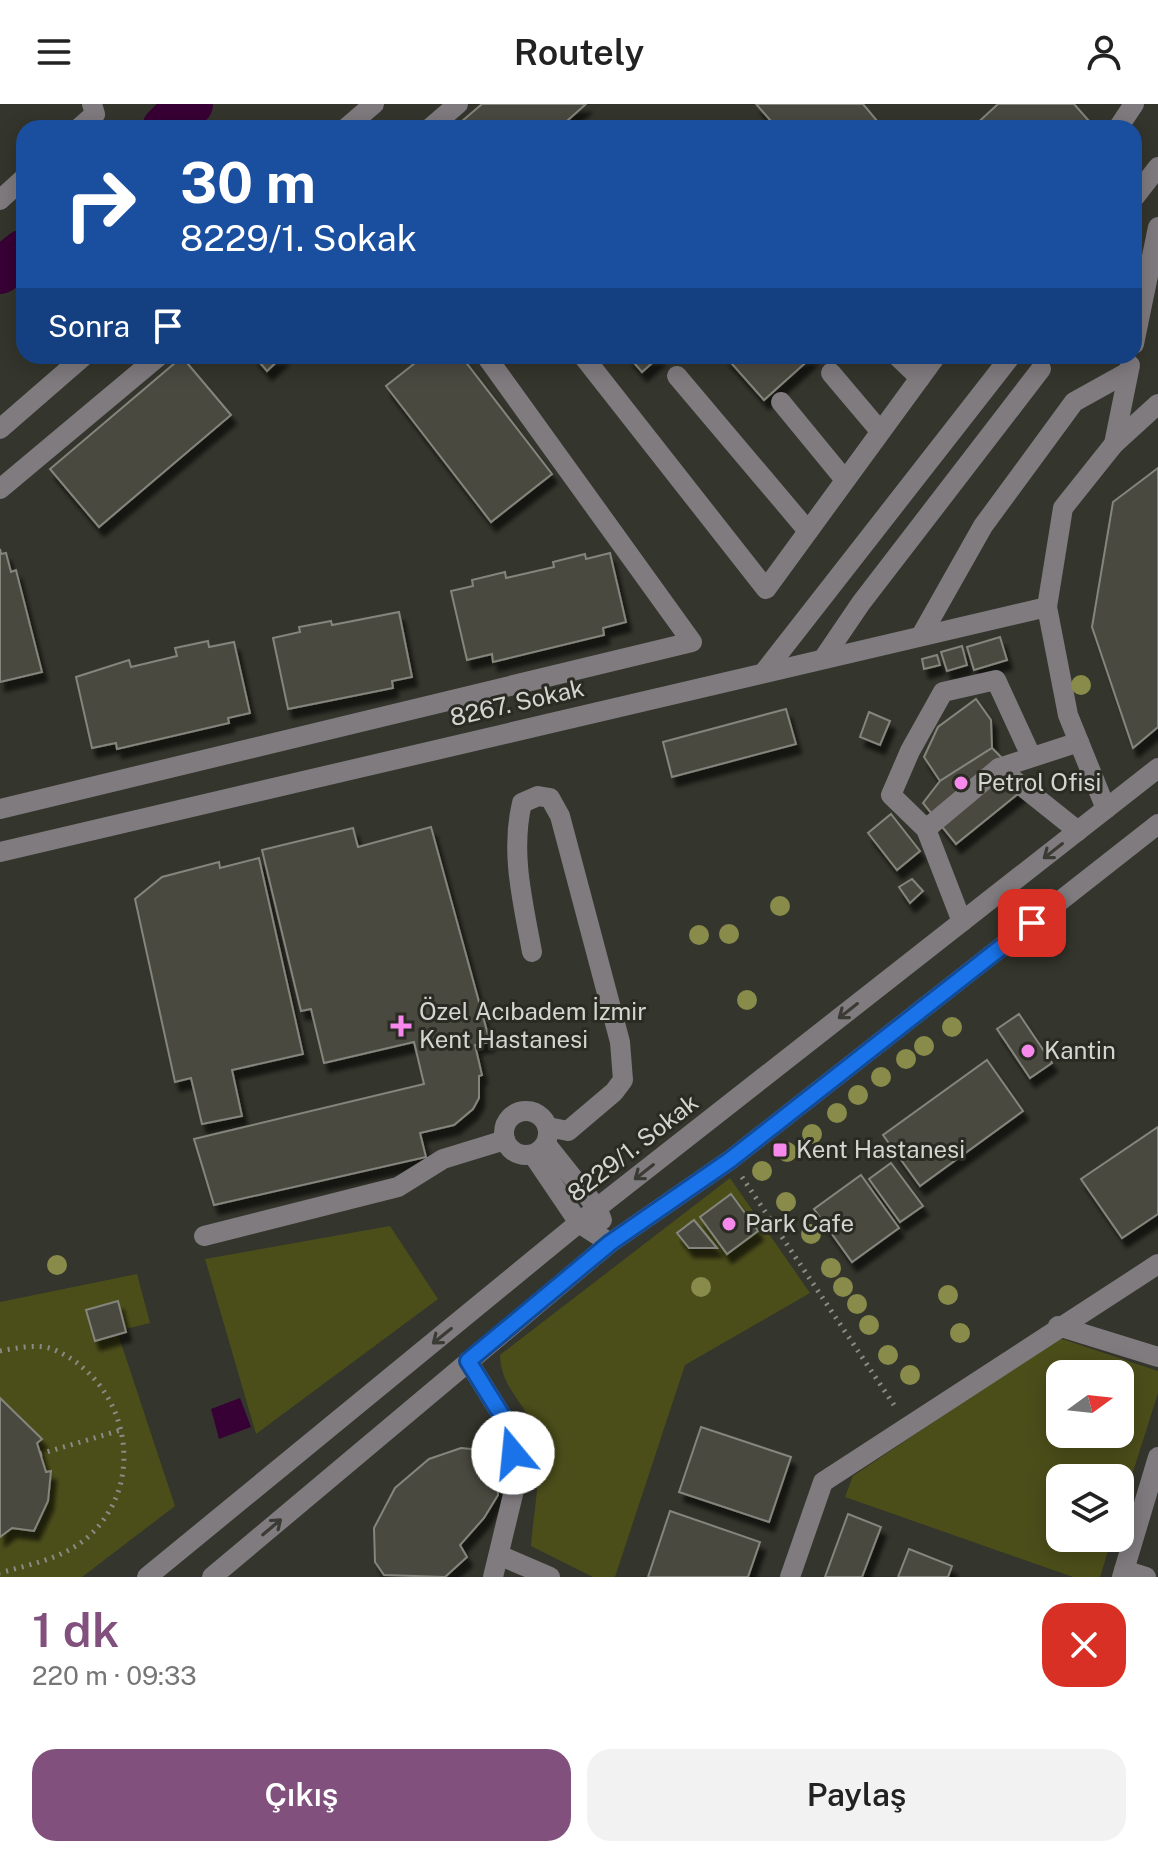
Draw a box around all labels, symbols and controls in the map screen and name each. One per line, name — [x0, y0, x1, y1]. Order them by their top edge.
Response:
icon: menu — [32, 30, 76, 74]
icon: person — [1082, 30, 1126, 74]
text: Routely — [514, 31, 644, 73]
text: 30 m — [180, 150, 316, 216]
icon: right — [48, 152, 152, 256]
text: 8229/1. Sokak — [180, 217, 417, 259]
icon: arrive — [146, 304, 190, 348]
text: Sonra — [48, 308, 130, 344]
street label: 8267. Sokak — [447, 673, 586, 731]
place label: Petrol Ofisi — [977, 768, 1101, 796]
marker: Petrol Ofisi — [952, 774, 970, 792]
one-way arrow — [1043, 842, 1064, 859]
pin — [998, 889, 1066, 957]
icon: arrive — [1010, 901, 1054, 945]
place label: Özel Acıbadem İzmir Kent Hastanesi — [419, 996, 647, 1053]
one-way arrow — [838, 1003, 859, 1020]
marker: Özel Acıbadem İzmir Kent Hastanesi — [390, 1015, 412, 1037]
place label: Kantin — [1044, 1036, 1116, 1064]
marker: Kantin — [1019, 1042, 1037, 1060]
street label: 8229/1. Sokak — [562, 1088, 703, 1207]
place label: Kent Hastanesi — [796, 1135, 965, 1163]
marker: Kent Hastanesi — [771, 1141, 789, 1159]
one-way arrow — [634, 1163, 655, 1180]
place label: Park Cafe — [745, 1209, 854, 1237]
marker: Park Cafe — [720, 1215, 738, 1233]
one-way arrow — [432, 1327, 453, 1345]
north arrow — [1046, 1360, 1134, 1448]
map controls — [1046, 1360, 1134, 1552]
position arrow — [471, 1411, 555, 1495]
button: layers — [1046, 1464, 1134, 1552]
one-way arrow — [261, 1518, 282, 1536]
text: 1 dk — [32, 1601, 119, 1658]
button: close — [1042, 1603, 1126, 1687]
text: 220 m · 09:33 — [32, 1660, 197, 1691]
button: Çıkış — [32, 1749, 571, 1841]
button: Paylaş — [587, 1749, 1126, 1841]

